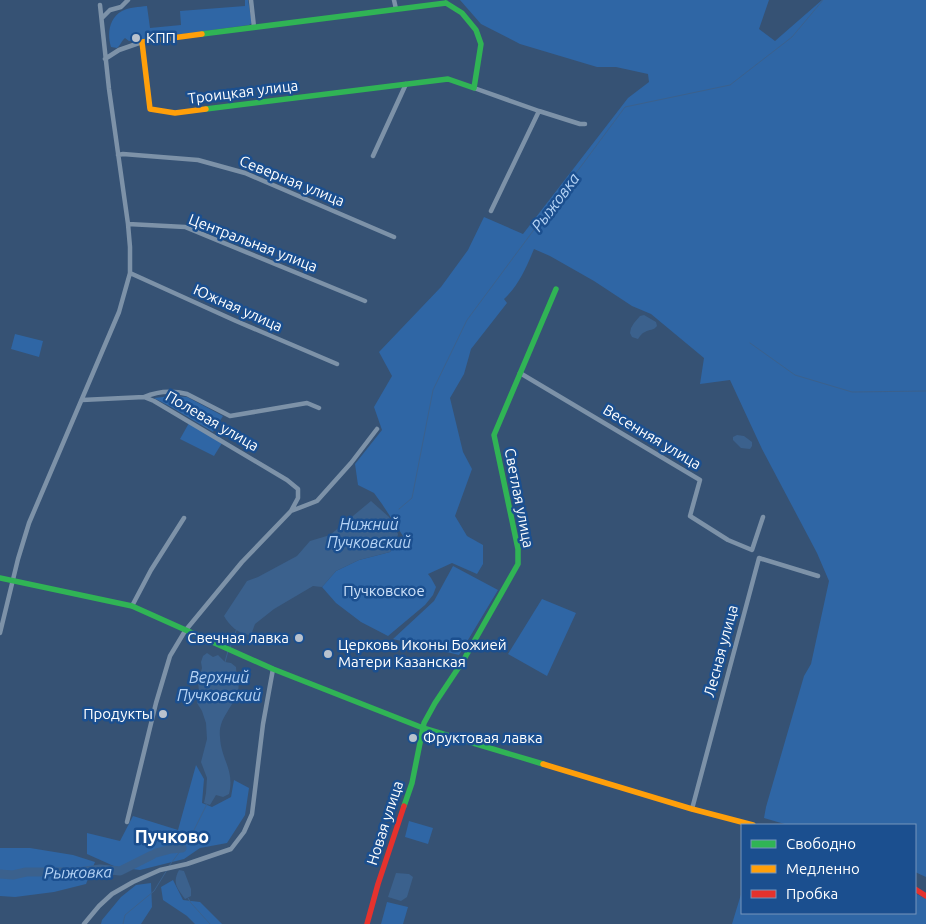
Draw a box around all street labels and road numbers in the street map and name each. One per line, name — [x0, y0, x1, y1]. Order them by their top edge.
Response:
street label: Троицкая улица — [187, 76, 299, 107]
street label: Северная улица — [237, 152, 347, 209]
street label: Центральная улица — [186, 210, 320, 275]
street label: Южная улица — [191, 280, 285, 335]
street label: Полевая улица — [163, 387, 262, 454]
street label: Весенняя улица — [600, 401, 704, 472]
street label: Светлая улица — [502, 447, 537, 549]
street label: Лесная улица — [700, 603, 741, 699]
street label: Новая улица — [363, 778, 406, 867]

